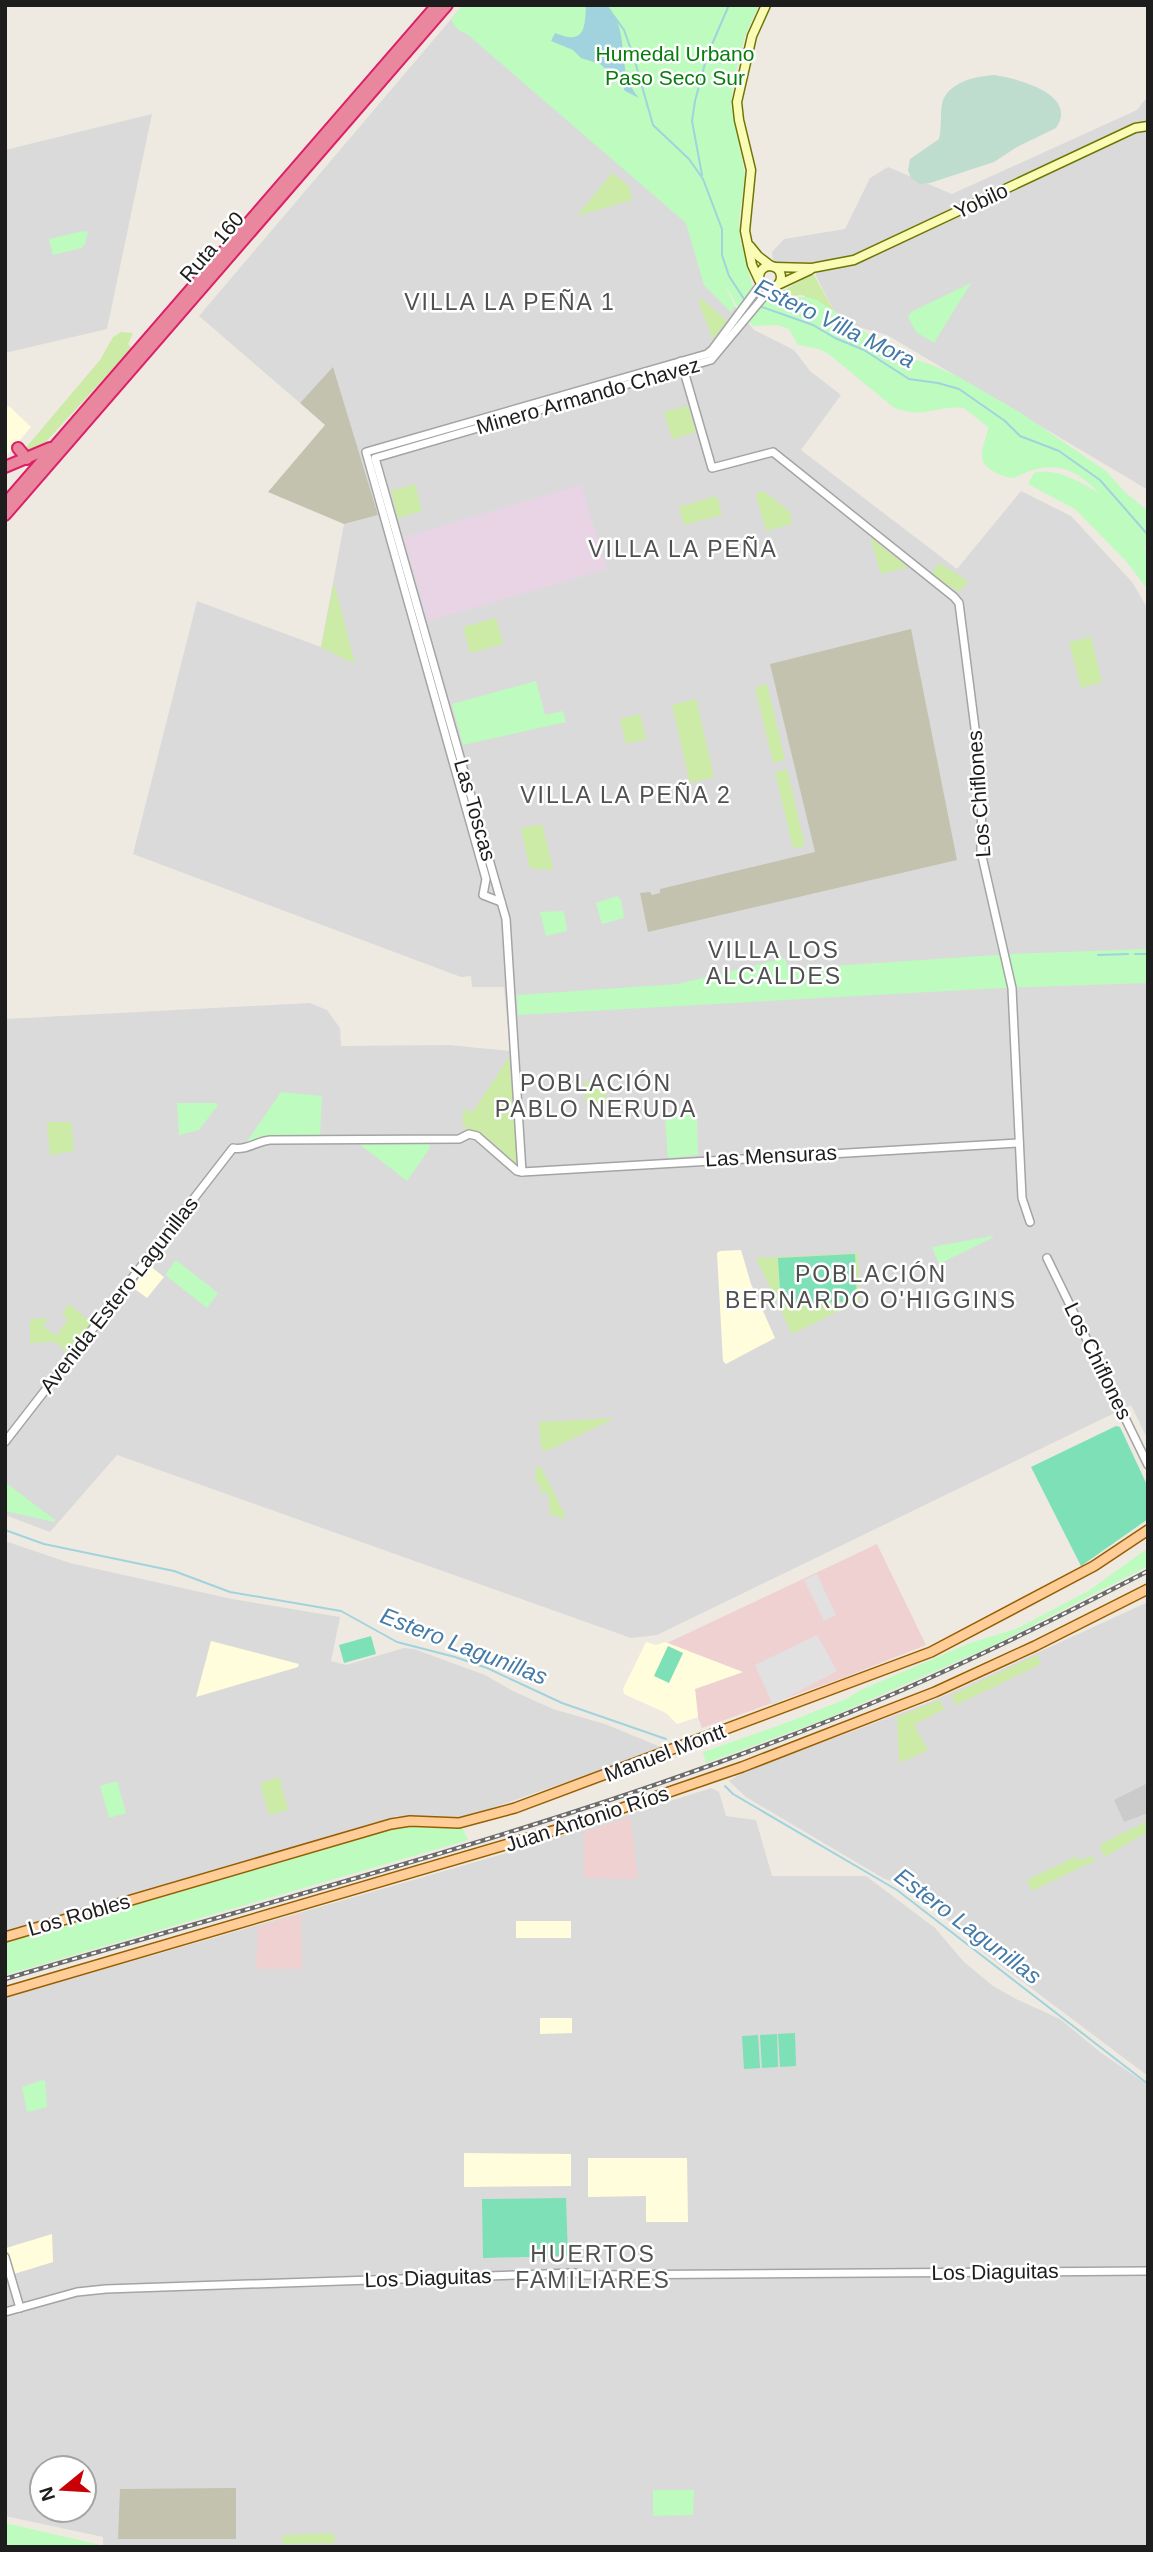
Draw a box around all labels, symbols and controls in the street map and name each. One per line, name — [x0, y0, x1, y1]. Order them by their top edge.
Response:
park label: Humedal Urbano Paso Seco Sur — [596, 42, 754, 89]
street label: Yobilo — [950, 178, 1011, 223]
street label: Ruta 160 — [175, 207, 248, 286]
water label: Estero Villa Mora — [751, 273, 919, 373]
district label: VILLA LA PEÑA 1 — [404, 289, 616, 315]
street label: Minero Armando Chavez — [474, 353, 702, 438]
district label: VILLA LA PEÑA — [588, 536, 778, 562]
street label: Los Chiflones — [963, 730, 994, 858]
street label: Las Toscas — [450, 756, 501, 863]
district label: VILLA LA PEÑA 2 — [520, 782, 732, 808]
district label: VILLA LOS ALCALDES — [706, 937, 842, 989]
district label: POBLACIÓN PABLO NERUDA — [495, 1070, 697, 1122]
street label: Las Mensuras — [705, 1141, 837, 1170]
street label: Avenida Estero Lagunillas — [35, 1192, 202, 1397]
district label: POBLACIÓN BERNARDO O'HIGGINS — [725, 1261, 1017, 1313]
street label: Los Chiflones — [1060, 1299, 1137, 1423]
water label: Estero Lagunillas — [377, 1602, 551, 1690]
street label: Manuel Montt — [601, 1719, 728, 1786]
street label: Juan Antonio Ríos — [502, 1781, 671, 1856]
water label: Estero Lagunillas — [890, 1863, 1047, 1990]
street label: Los Robles — [25, 1889, 133, 1940]
district label: HUERTOS FAMILIARES — [515, 2241, 671, 2293]
street label: Los Diaguitas — [931, 2259, 1059, 2284]
street label: Los Diaguitas — [364, 2264, 492, 2291]
north arrow — [28, 2454, 98, 2524]
text: N — [35, 2484, 59, 2504]

